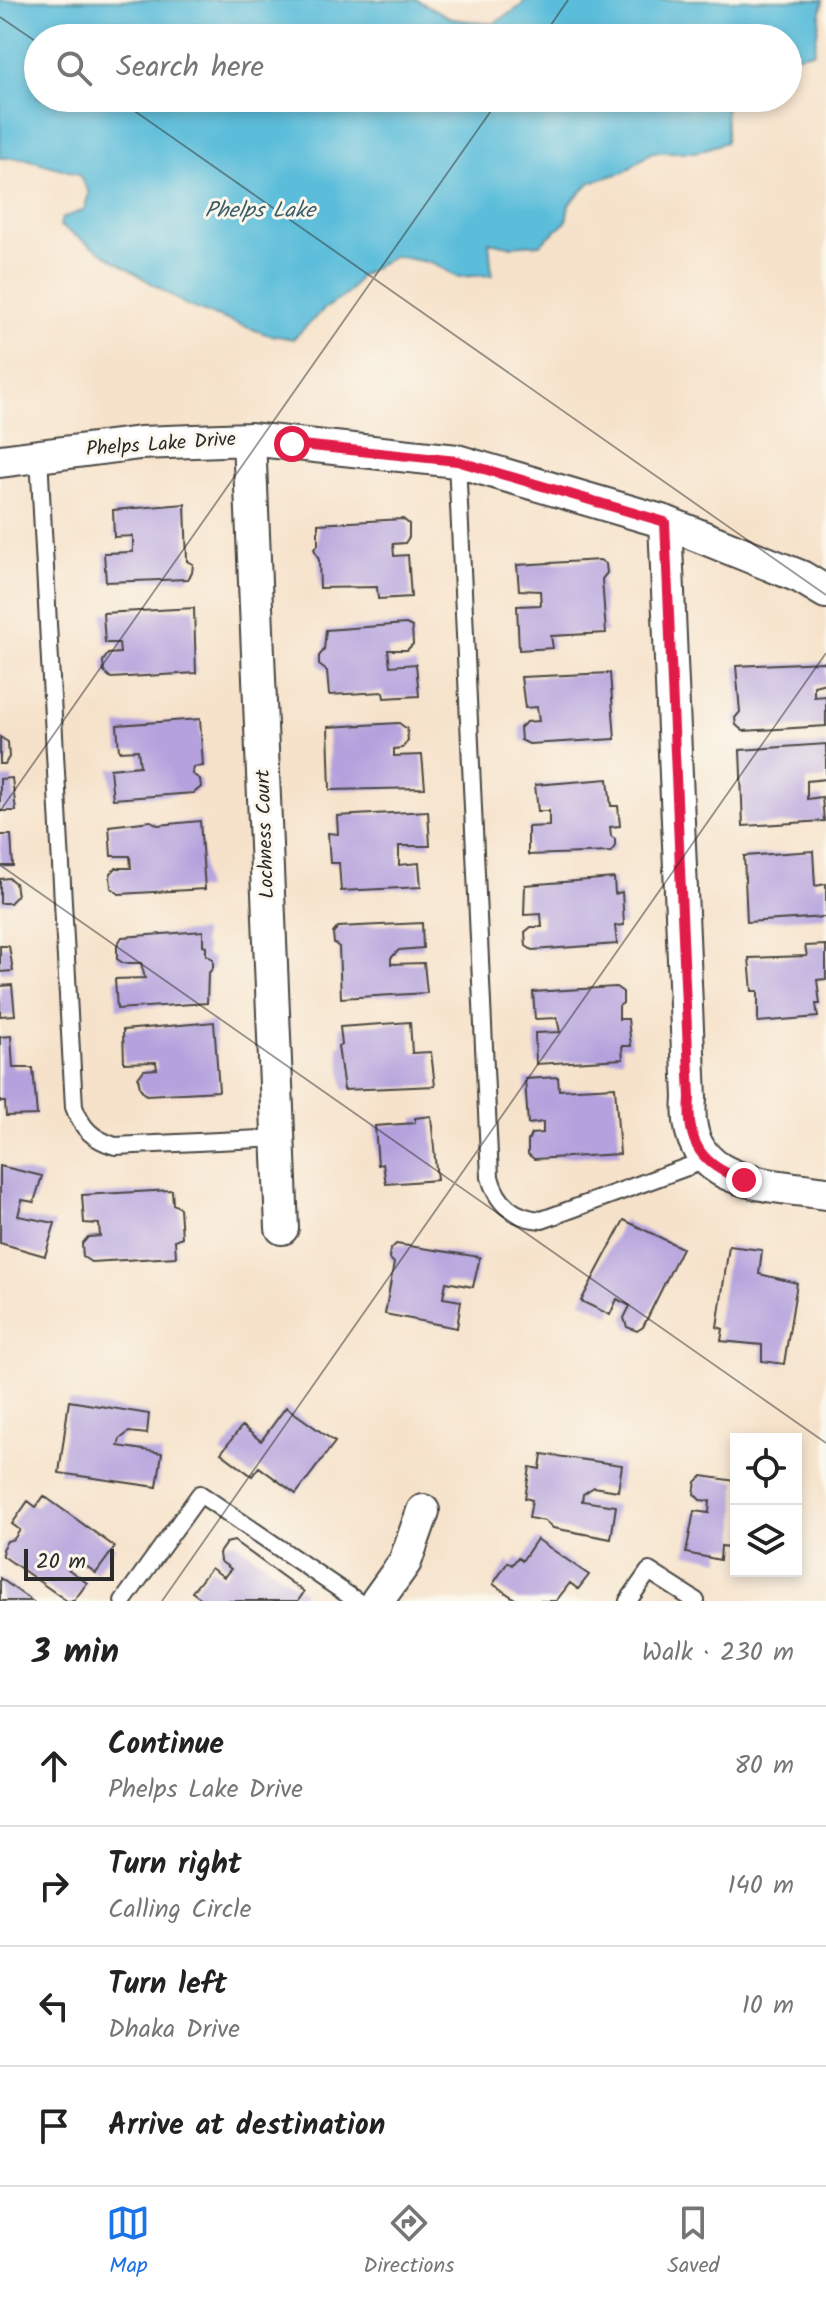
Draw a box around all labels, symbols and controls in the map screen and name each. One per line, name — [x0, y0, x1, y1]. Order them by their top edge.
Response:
search box — [24, 24, 802, 112]
text: Search here — [116, 44, 264, 92]
icon: search — [52, 46, 96, 90]
water label: Phelps Lake — [205, 194, 317, 229]
street label: Phelps Lake Drive — [85, 424, 237, 466]
route start — [274, 426, 310, 462]
street label: Lochness Court — [248, 769, 284, 899]
route end — [726, 1162, 762, 1198]
map controls — [730, 1433, 802, 1577]
button: locate — [730, 1433, 802, 1505]
button: layers — [730, 1505, 802, 1577]
scale bar — [24, 1545, 114, 1581]
text: 20 m — [36, 1545, 86, 1580]
text: 3 min — [32, 1626, 119, 1680]
text: Walk · 230 m — [642, 1632, 794, 1674]
text: Continue — [108, 1721, 224, 1769]
icon: ahead — [32, 1744, 76, 1788]
text: 80 m — [734, 1745, 794, 1787]
text: Phelps Lake Drive — [108, 1769, 303, 1811]
text: Turn right — [108, 1841, 241, 1889]
icon: right — [32, 1864, 76, 1908]
text: 140 m — [727, 1865, 794, 1907]
text: Calling Circle — [108, 1889, 251, 1931]
text: Turn left — [108, 1961, 227, 2009]
icon: left — [32, 1984, 76, 2028]
text: 10 m — [742, 1985, 794, 2027]
text: Dhaka Drive — [108, 2009, 240, 2051]
text: Arrive at destination — [108, 2102, 385, 2150]
icon: arrive — [32, 2104, 76, 2148]
tab: Map — [106, 2201, 150, 2284]
tab: Directions — [363, 2201, 455, 2284]
tab: Saved — [667, 2201, 720, 2284]

